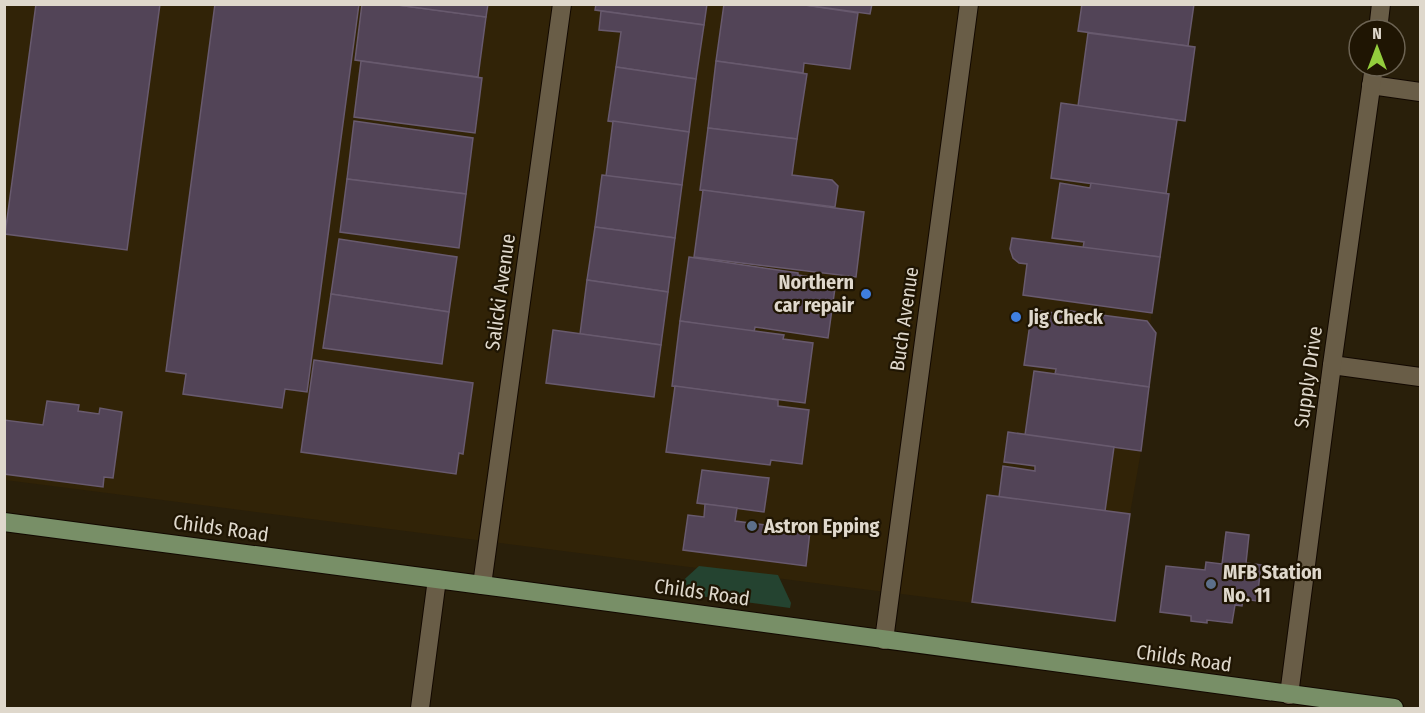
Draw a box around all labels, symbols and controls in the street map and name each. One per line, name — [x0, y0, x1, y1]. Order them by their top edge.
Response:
north arrow — [1347, 18, 1407, 78]
text: N — [1372, 24, 1382, 43]
street label: Salicki Avenue — [480, 232, 520, 352]
street label: Buch Avenue — [885, 265, 923, 373]
place label: Northern car repair — [774, 270, 855, 317]
marker: Northern car repair — [859, 287, 873, 301]
place label: Jig Check — [1027, 305, 1104, 329]
marker: Jig Check — [1009, 310, 1023, 324]
street label: Supply Drive — [1289, 324, 1327, 430]
street label: Childs Road — [172, 509, 270, 547]
place label: Astron Epping — [763, 514, 879, 538]
marker: Astron Epping — [745, 519, 759, 533]
place label: MFB Station No. 11 — [1223, 560, 1322, 607]
street label: Childs Road — [653, 573, 751, 611]
marker: MFB Station No. 11 — [1204, 577, 1218, 591]
street label: Childs Road — [1135, 639, 1233, 677]

